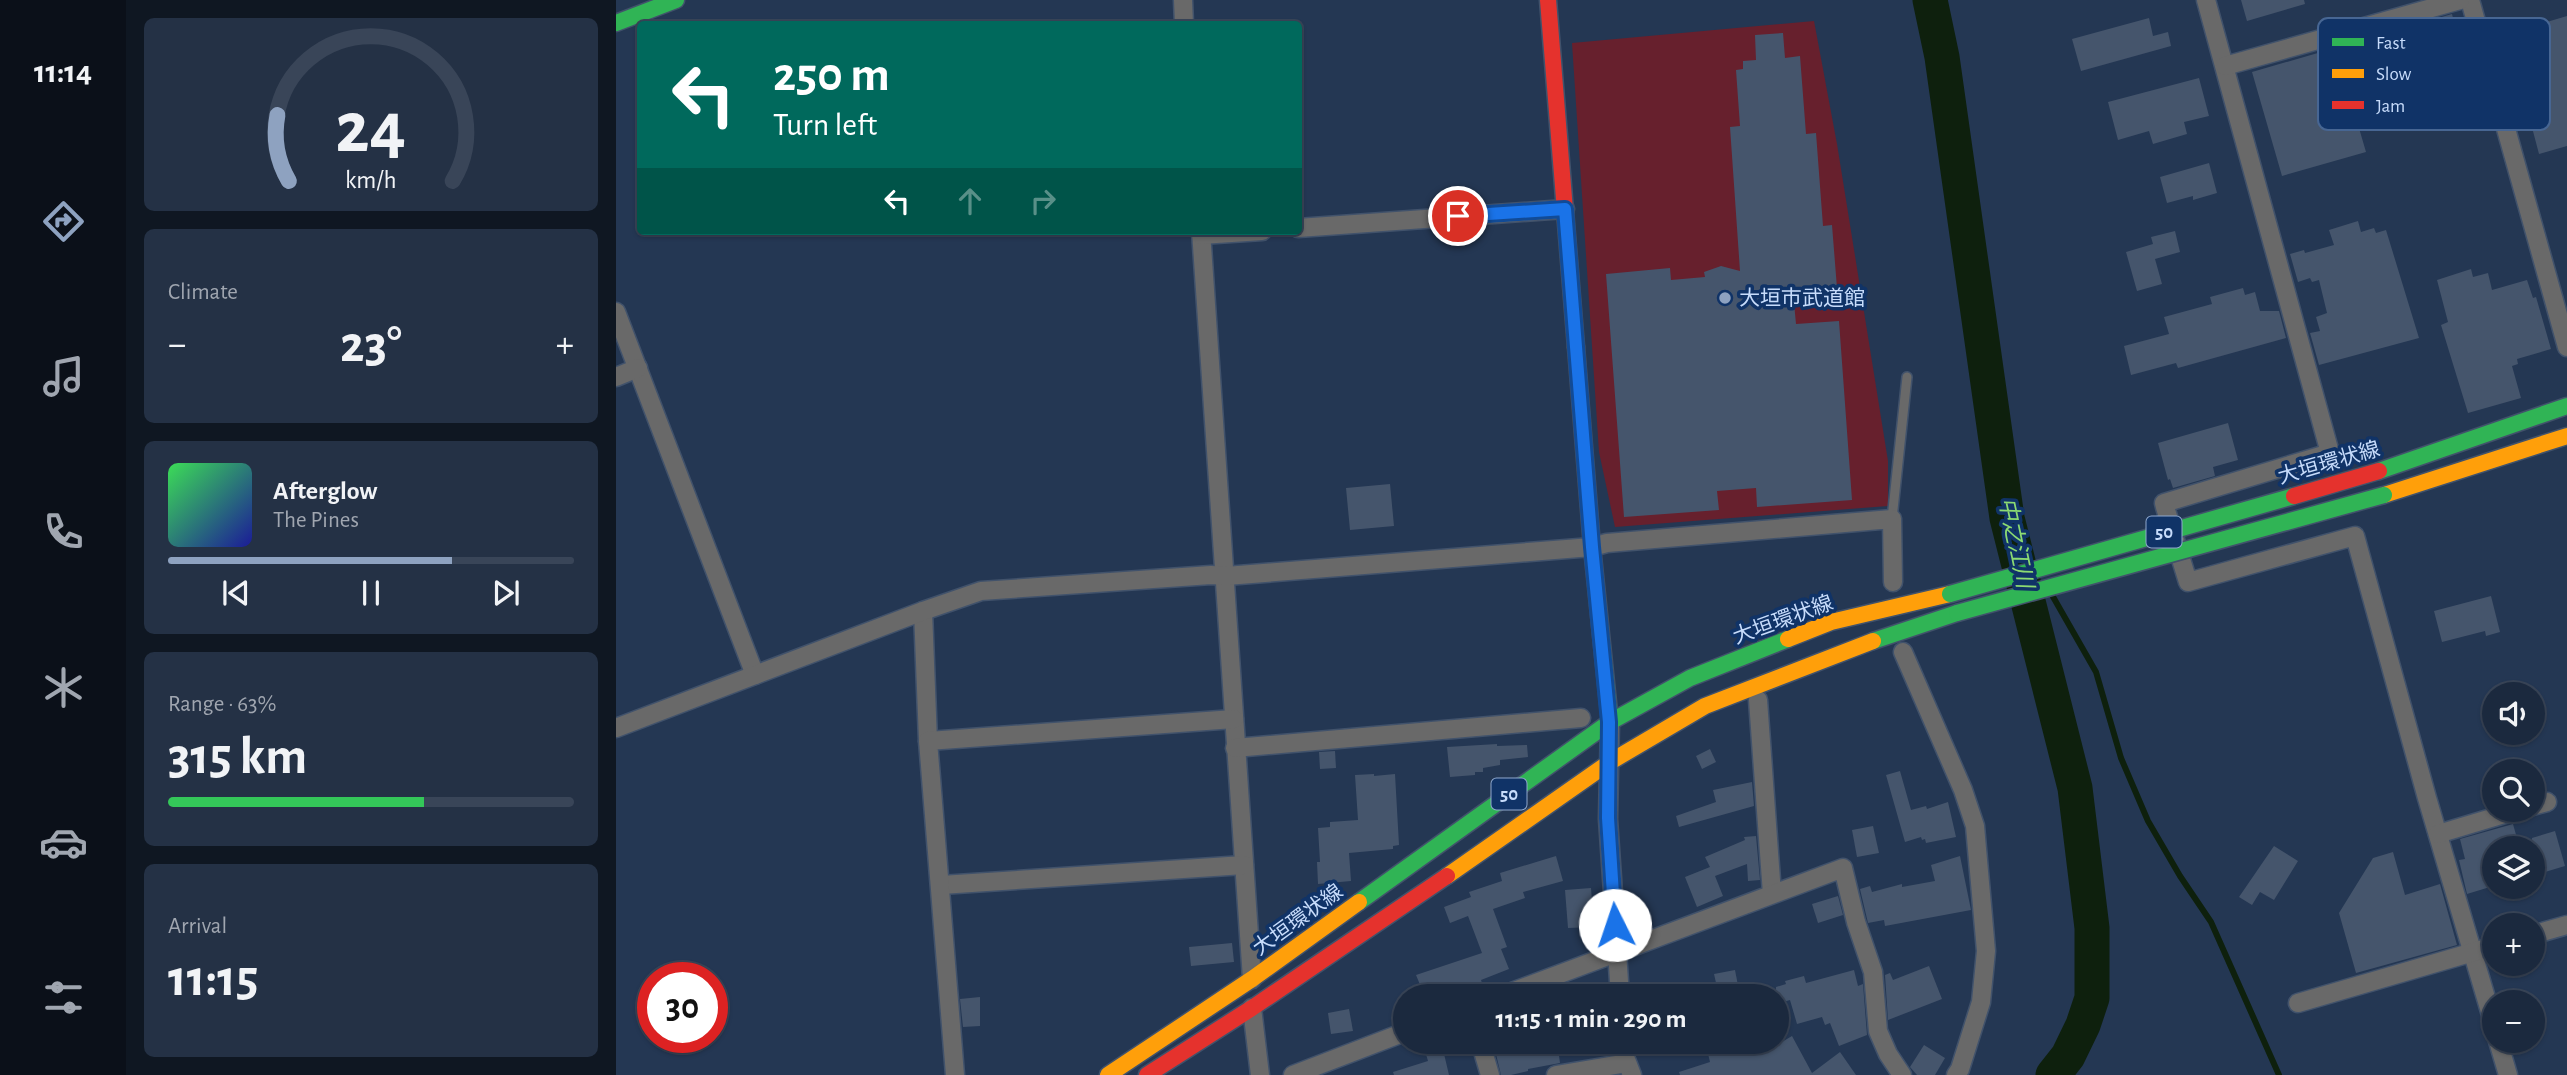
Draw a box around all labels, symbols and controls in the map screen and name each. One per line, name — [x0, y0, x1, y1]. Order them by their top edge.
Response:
legend — [2318, 18, 2550, 130]
text: Fast — [2376, 34, 2406, 53]
icon: left — [658, 49, 749, 140]
text: 250 m — [773, 51, 890, 100]
text: 11:14 — [34, 56, 92, 88]
text: Slow — [2376, 65, 2412, 84]
text: 24 — [336, 93, 406, 166]
text: Jam — [2376, 97, 2405, 116]
text: Turn left — [773, 109, 877, 141]
text: km/h — [345, 168, 397, 193]
icon: left — [878, 182, 916, 220]
icon: ahead — [951, 182, 989, 220]
icon: right — [1024, 182, 1062, 220]
pin — [1428, 186, 1488, 246]
icon: directions — [39, 197, 88, 246]
icon: arrive — [1439, 197, 1477, 235]
text: Climate — [168, 281, 238, 304]
place label: 大垣市武道館 — [1739, 287, 1865, 309]
marker: 大垣市武道館 — [1717, 290, 1733, 306]
text: 23° — [340, 319, 402, 371]
text: − — [168, 326, 186, 364]
text: + — [556, 326, 574, 364]
icon: music — [39, 352, 88, 401]
street label: 大垣環状線 — [2275, 437, 2382, 488]
text: Afterglow — [273, 478, 377, 504]
water label: 中之江川 — [1994, 495, 2038, 593]
icon: phone — [39, 507, 88, 556]
text: The Pines — [273, 509, 359, 532]
road number: 50 — [2146, 516, 2182, 548]
icon: previous — [217, 574, 255, 612]
icon: pause — [352, 574, 390, 612]
icon: next — [487, 574, 525, 612]
street label: 大垣環状線 — [1730, 591, 1836, 648]
icon: climate — [39, 663, 88, 712]
map controls — [2482, 682, 2545, 1053]
button: sound — [2482, 682, 2545, 745]
text: Range · 63% — [168, 693, 276, 716]
text: 315 km — [168, 731, 307, 783]
button: search — [2482, 759, 2545, 822]
road number: 50 — [1492, 778, 1526, 810]
icon: car — [39, 818, 88, 867]
button: layers — [2482, 836, 2545, 899]
street label: 大垣環状線 — [1249, 880, 1347, 959]
position arrow — [1578, 888, 1652, 962]
button: + — [2482, 913, 2545, 976]
text: Arrival — [168, 915, 227, 938]
text: 11:15 — [168, 953, 259, 1005]
speed limit sign: 30 — [637, 962, 728, 1053]
icon: filters — [39, 973, 88, 1022]
button: − — [2482, 990, 2545, 1053]
text: 11:15 · 1 min · 290 m — [1496, 1006, 1686, 1032]

